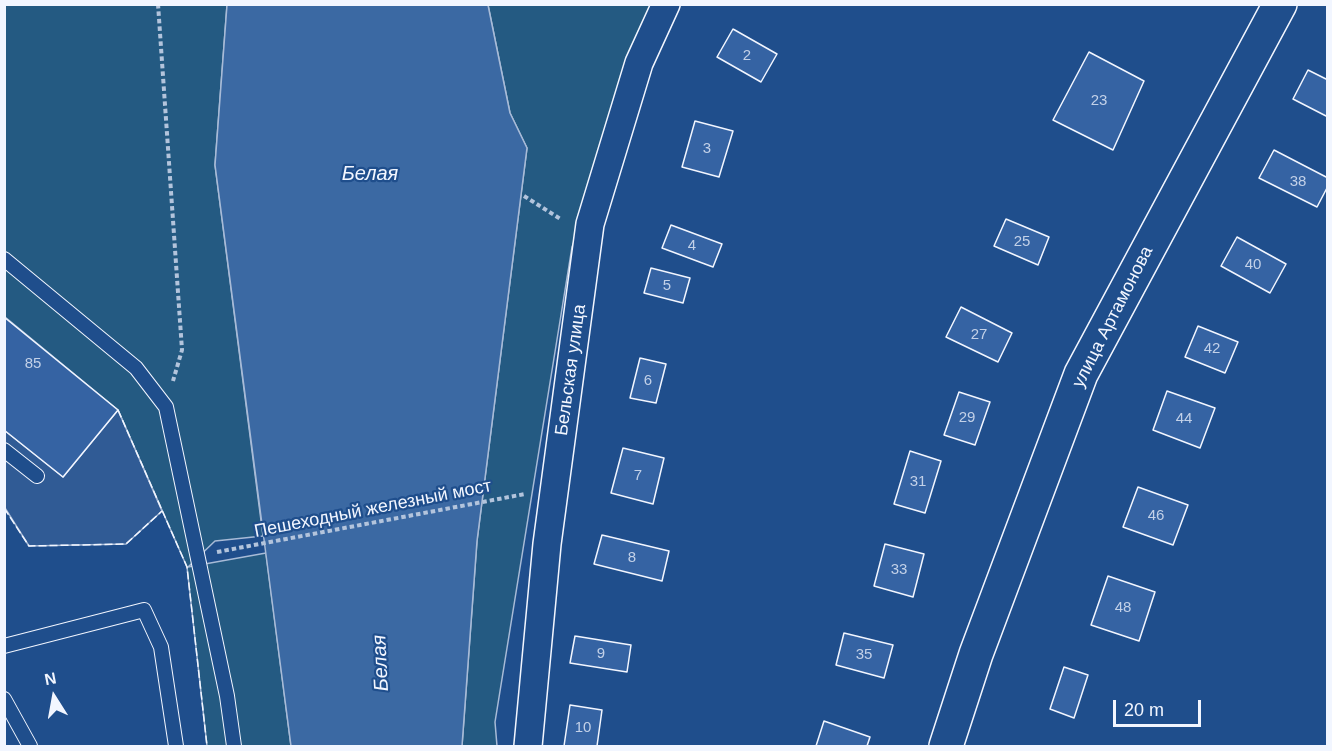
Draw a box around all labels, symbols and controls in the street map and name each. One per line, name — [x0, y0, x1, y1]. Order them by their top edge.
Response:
house number: 2 — [743, 47, 751, 65]
house number: 23 — [1091, 92, 1107, 110]
house number: 3 — [703, 140, 711, 158]
water label: Белая — [342, 162, 398, 186]
house number: 38 — [1290, 173, 1306, 191]
house number: 25 — [1014, 233, 1030, 251]
house number: 4 — [688, 237, 696, 255]
street label: улица Артамонова — [1068, 243, 1158, 391]
house number: 40 — [1245, 256, 1261, 274]
house number: 5 — [663, 277, 671, 295]
street label: Бельская улица — [551, 303, 591, 437]
house number: 27 — [971, 326, 987, 344]
house number: 42 — [1204, 340, 1220, 358]
house number: 85 — [25, 355, 41, 373]
house number: 6 — [644, 372, 652, 390]
house number: 29 — [959, 409, 975, 427]
house number: 44 — [1176, 410, 1192, 428]
house number: 7 — [634, 467, 642, 485]
house number: 31 — [910, 473, 926, 491]
street label: Пешеходный железный мост — [253, 475, 493, 543]
house number: 46 — [1148, 507, 1164, 525]
house number: 8 — [628, 549, 636, 567]
house number: 33 — [891, 561, 907, 579]
house number: 48 — [1115, 599, 1131, 617]
water label: Белая — [368, 634, 394, 692]
house number: 9 — [597, 645, 605, 663]
house number: 35 — [856, 646, 872, 664]
north arrow — [24, 667, 84, 727]
text: N — [43, 669, 58, 688]
scale bar — [1116, 688, 1204, 726]
text: 20 m — [1124, 700, 1164, 720]
house number: 10 — [575, 719, 591, 737]

